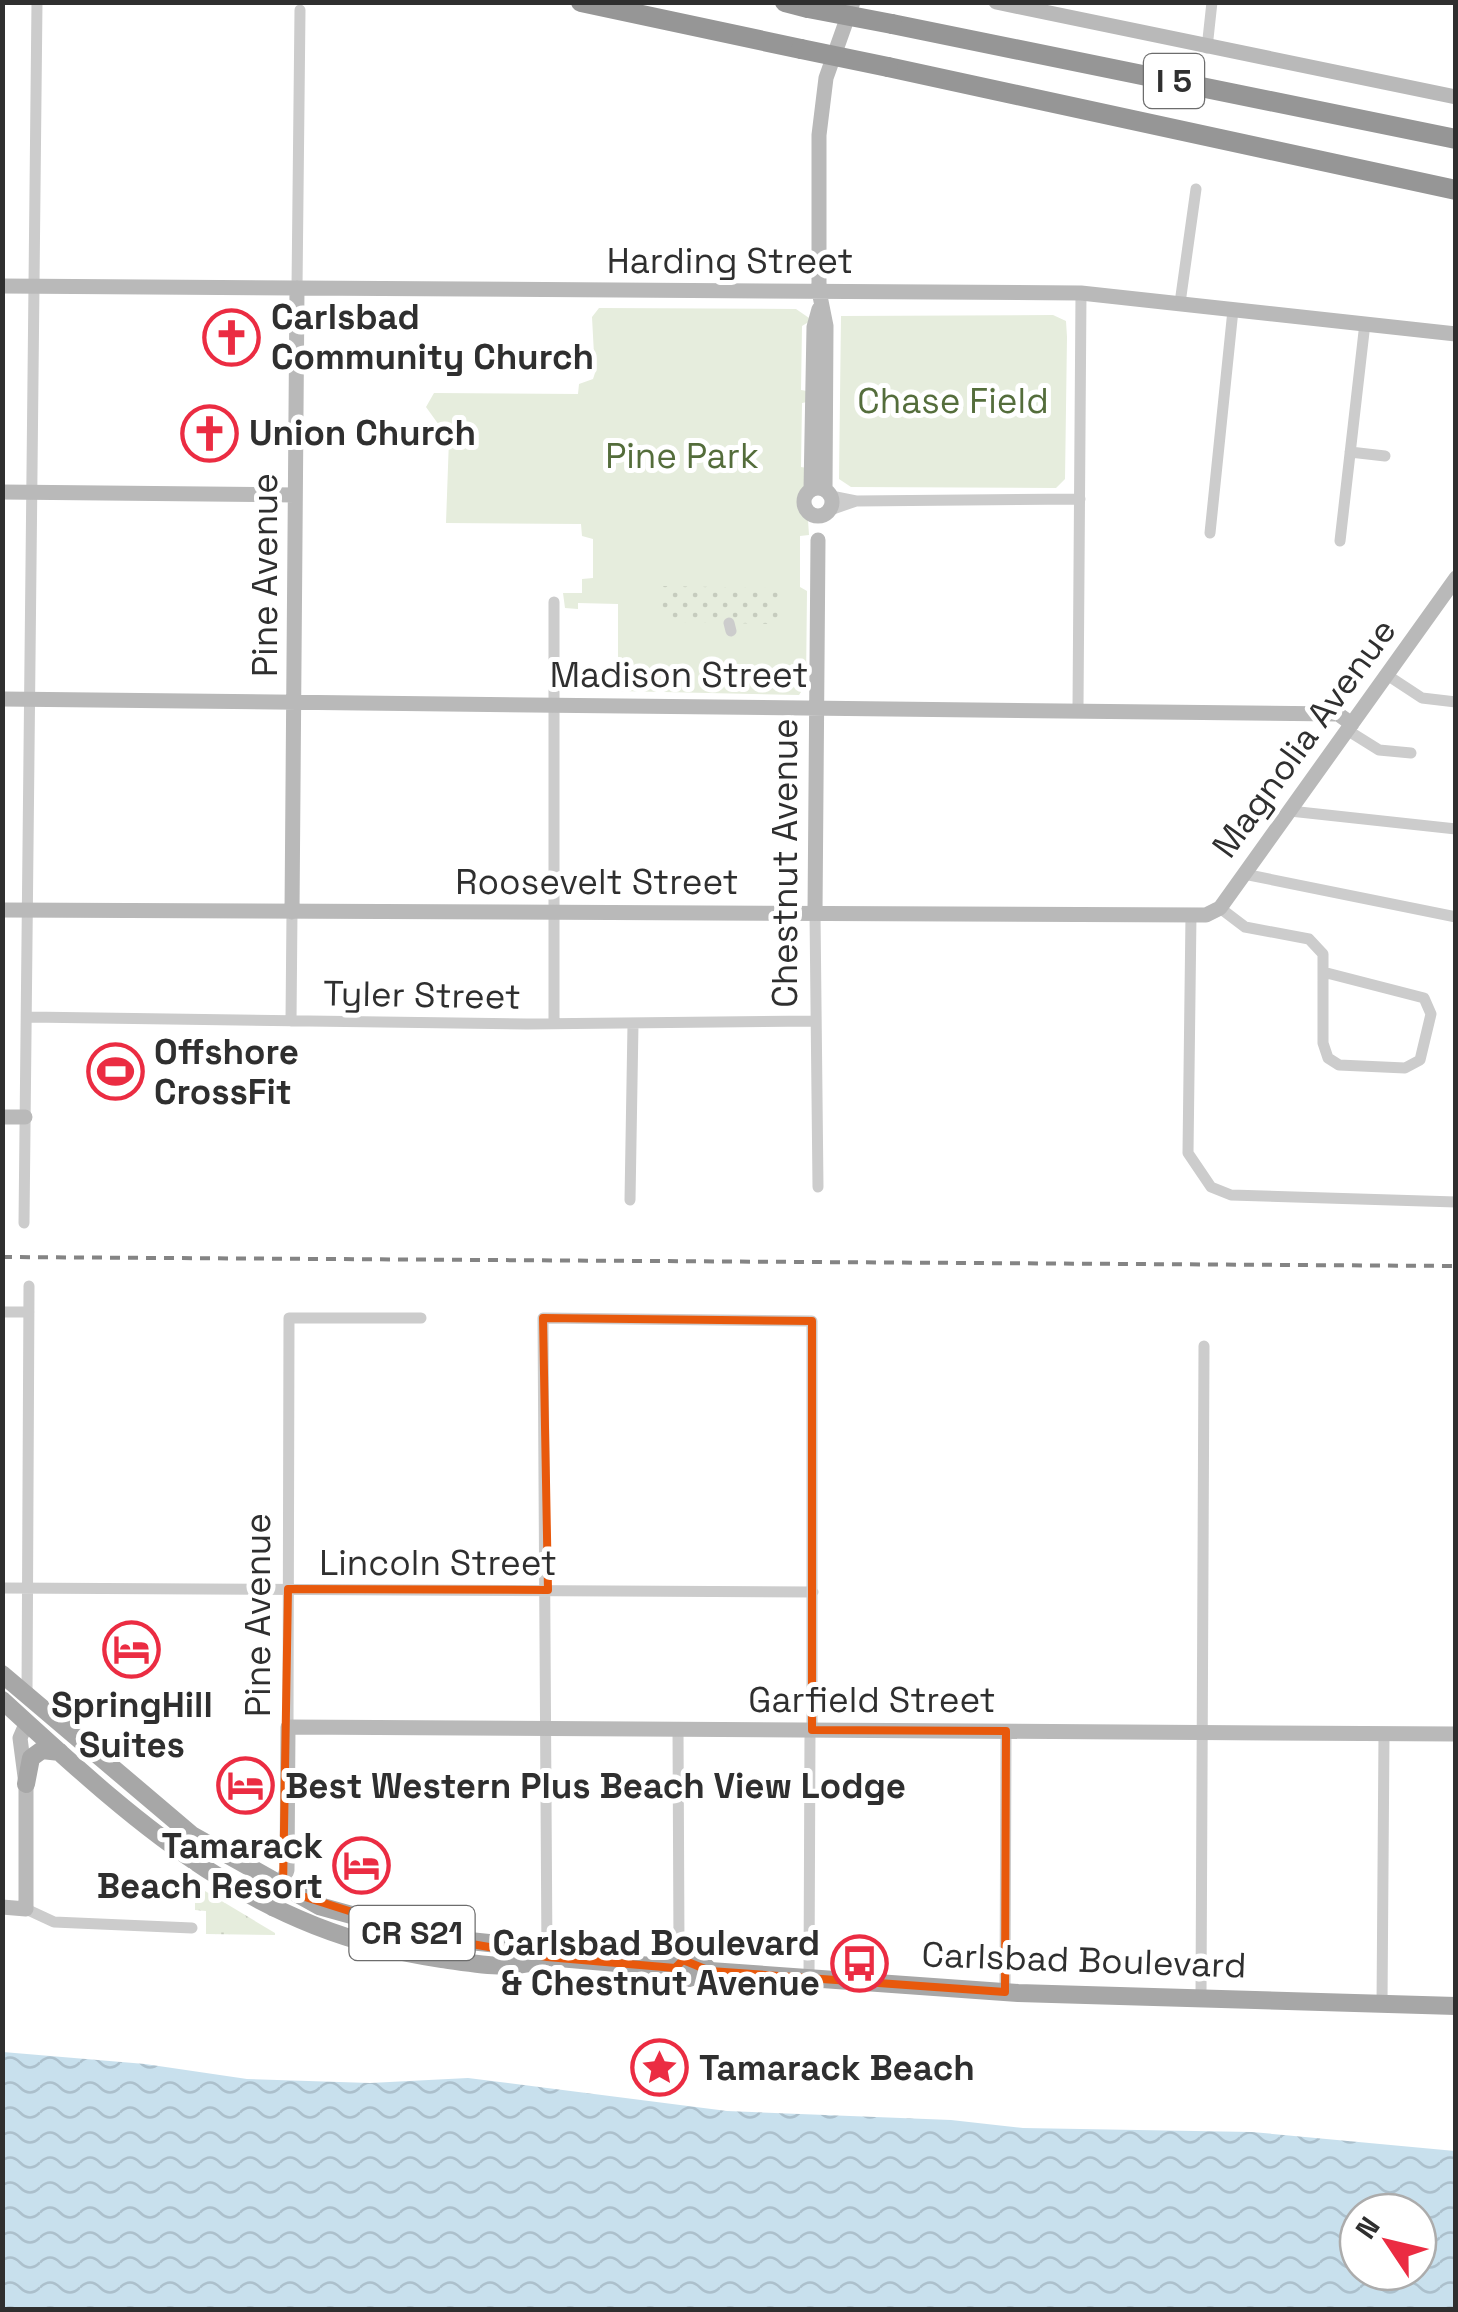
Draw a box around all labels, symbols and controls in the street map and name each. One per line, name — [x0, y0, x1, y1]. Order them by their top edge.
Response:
road number: I 5 — [1144, 54, 1204, 108]
street label: Harding Street — [607, 239, 853, 283]
place label: Carlsbad Community Church — [271, 295, 594, 379]
church icon: Carlsbad Community Church — [202, 307, 262, 367]
park label: Chase Field — [857, 379, 1049, 423]
church icon: Union Church — [180, 403, 240, 463]
place label: Union Church — [249, 411, 476, 455]
park label: Pine Park — [605, 434, 759, 478]
street label: Pine Avenue — [243, 473, 287, 677]
street label: Magnolia Avenue — [1202, 610, 1406, 866]
street label: Madison Street — [550, 653, 808, 697]
street label: Chestnut Avenue — [763, 718, 807, 1008]
street label: Roosevelt Street — [455, 860, 739, 904]
street label: Tyler Street — [323, 971, 521, 1019]
place label: Offshore CrossFit — [154, 1030, 299, 1114]
sports icon: Offshore CrossFit — [85, 1042, 145, 1102]
street label: Pine Avenue — [236, 1513, 280, 1717]
street label: Lincoln Street — [319, 1541, 557, 1585]
hotel icon: SpringHill Suites — [102, 1619, 162, 1679]
street label: Garfield Street — [748, 1678, 996, 1722]
place label: SpringHill Suites — [51, 1683, 213, 1767]
hotel icon: Best Western Plus Beach View Lodge — [216, 1756, 276, 1816]
place label: Best Western Plus Beach View Lodge — [285, 1764, 906, 1808]
place label: Tamarack Beach Resort — [97, 1824, 323, 1908]
hotel icon: Tamarack Beach Resort — [332, 1836, 392, 1896]
road number: CR S21 — [350, 1906, 474, 1960]
place label: Carlsbad Boulevard & Chestnut Avenue — [493, 1921, 820, 2005]
street label: Carlsbad Boulevard — [921, 1932, 1247, 1988]
bus stop icon: Carlsbad Boulevard & Chestnut Avenue — [829, 1933, 889, 1993]
place icon: Tamarack Beach — [630, 2038, 690, 2098]
place label: Tamarack Beach — [699, 2046, 975, 2090]
north arrow — [1338, 2192, 1438, 2292]
text: N — [1347, 2210, 1388, 2246]

